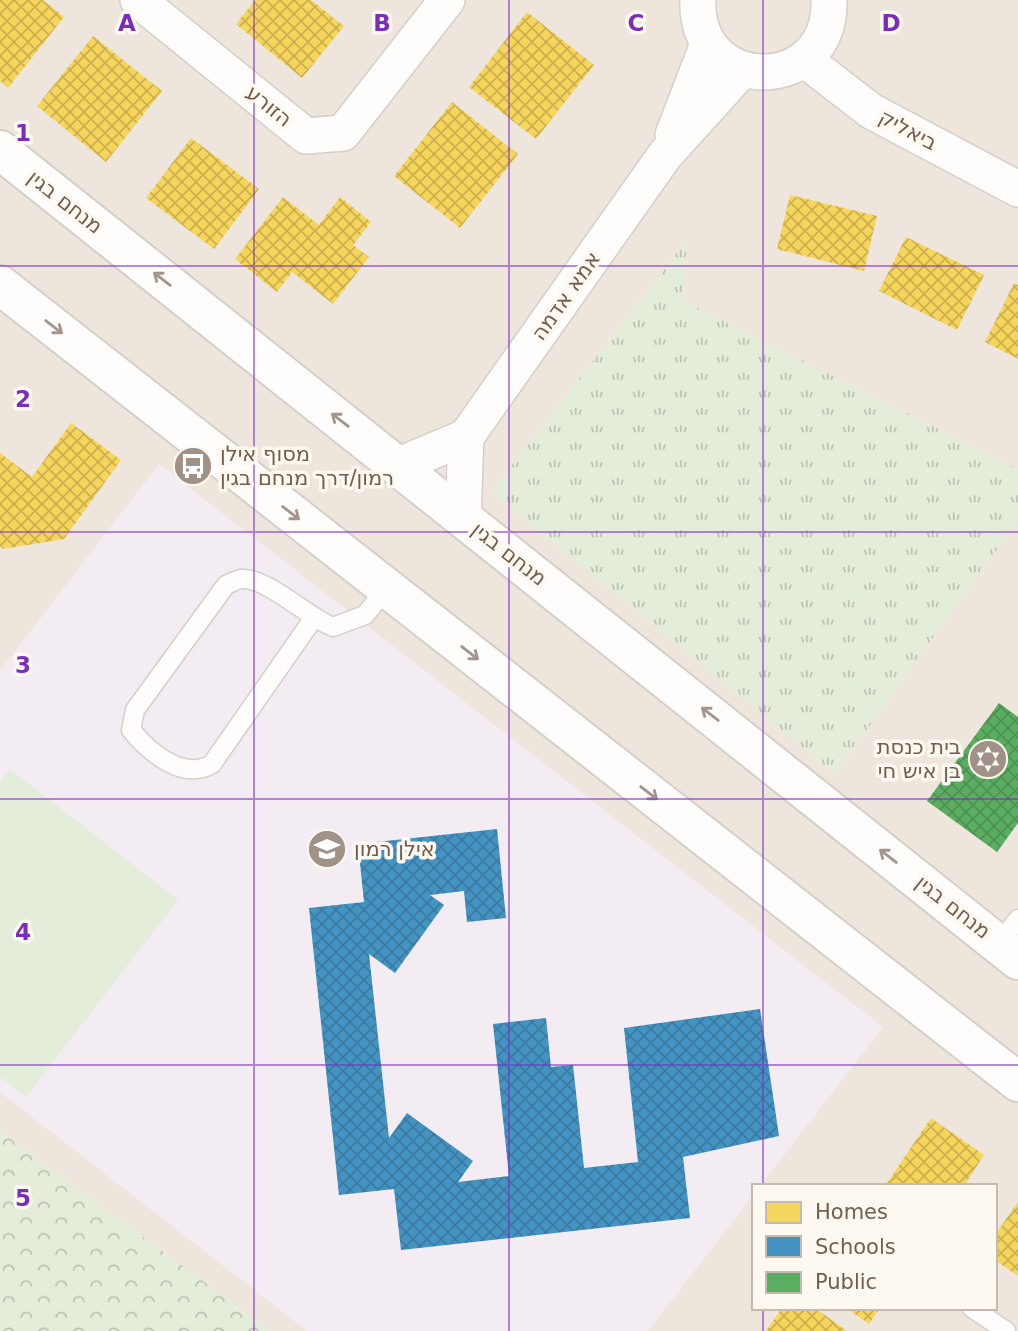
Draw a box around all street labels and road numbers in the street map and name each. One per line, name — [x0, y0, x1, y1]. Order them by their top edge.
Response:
street label: הזורע — [241, 80, 297, 132]
street label: ביאליק — [875, 105, 941, 155]
street label: מנחם בגין — [23, 165, 107, 239]
street label: אמא אדמה — [527, 247, 605, 345]
street label: מנחם בגין — [467, 517, 551, 591]
street label: מנחם בגין — [911, 870, 995, 944]

